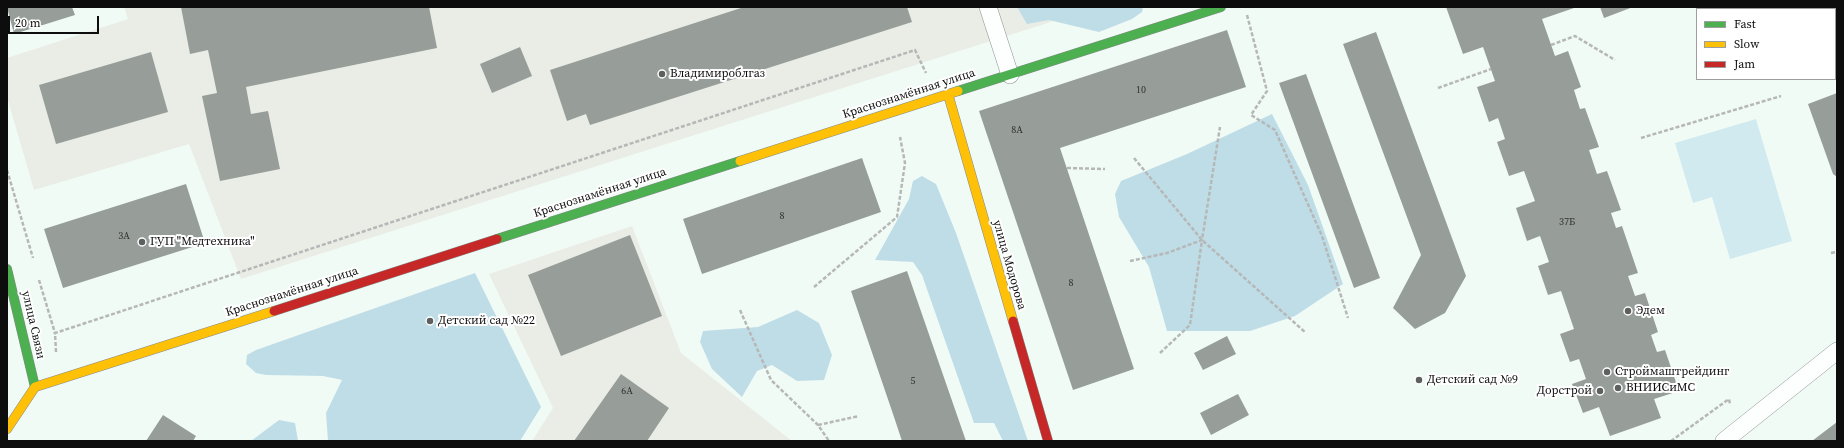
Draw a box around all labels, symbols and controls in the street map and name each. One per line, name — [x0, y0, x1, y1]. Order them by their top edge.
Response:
scale bar — [10, 8, 101, 34]
legend — [1696, 8, 1836, 80]
text: 20 m — [15, 15, 41, 31]
text: Fast — [1734, 16, 1756, 32]
text: Slow — [1734, 36, 1759, 52]
text: Jam — [1734, 56, 1755, 72]
street label: Краснознамённая улица — [841, 66, 977, 122]
place label: Владимироблгаз — [670, 67, 765, 81]
marker: Владимироблгаз — [657, 69, 667, 79]
house number: 10 — [1136, 84, 1146, 96]
house number: 8А — [1011, 124, 1023, 136]
street label: Краснознамённая улица — [532, 165, 668, 221]
house number: 8 — [780, 210, 784, 222]
house number: 37Б — [1559, 216, 1575, 228]
street label: улица Модорова — [989, 218, 1029, 312]
house number: 3А — [118, 230, 130, 242]
place label: ГУП "Медтехника" — [150, 235, 255, 249]
marker: ГУП "Медтехника" — [137, 237, 147, 247]
street label: Краснознамённая улица — [224, 264, 360, 320]
house number: 8 — [1069, 277, 1073, 289]
street label: улица Связи — [18, 289, 48, 361]
place label: Эдем — [1636, 304, 1665, 318]
marker: Эдем — [1623, 306, 1633, 316]
place label: Детский сад №22 — [438, 314, 535, 328]
marker: Детский сад №22 — [425, 316, 435, 326]
place label: Строймаштрейдинг — [1615, 365, 1729, 379]
marker: Строймаштрейдинг — [1602, 367, 1612, 377]
place label: Детский сад №9 — [1427, 373, 1518, 387]
house number: 5 — [911, 375, 915, 387]
marker: Детский сад №9 — [1414, 375, 1424, 385]
place label: ВНИИСиМС — [1626, 381, 1695, 395]
marker: ВНИИСиМС — [1613, 383, 1623, 393]
place label: Дорстрой — [1537, 384, 1592, 398]
house number: 6А — [621, 385, 633, 397]
marker: Дорстрой — [1595, 386, 1605, 396]

